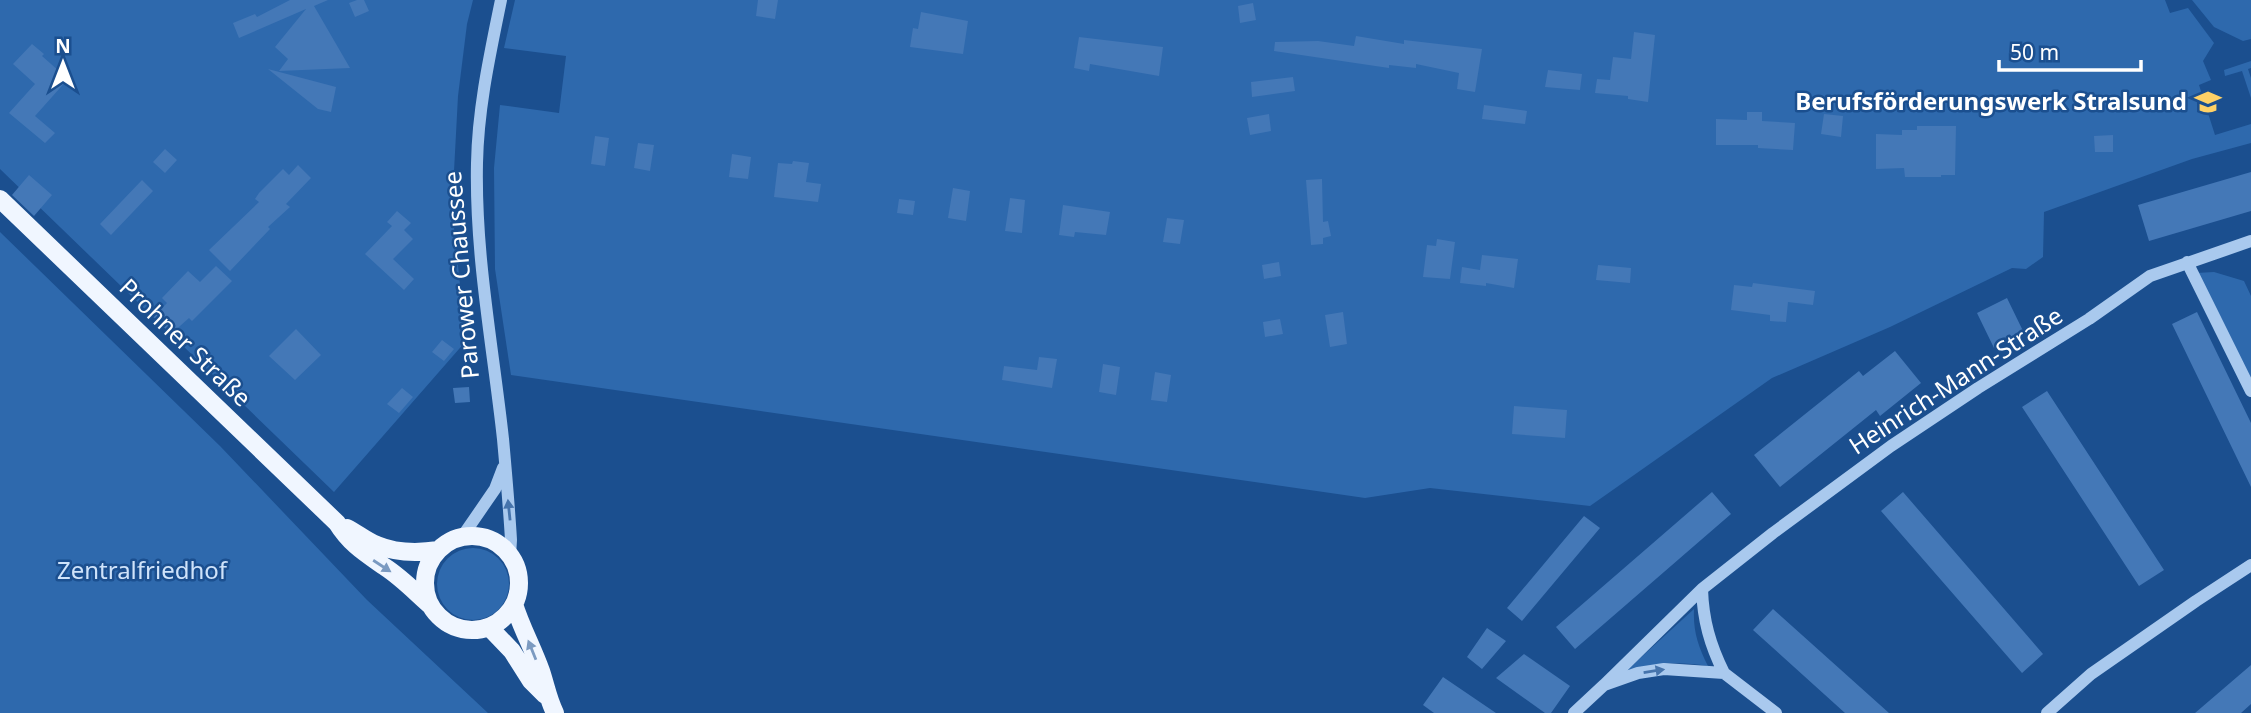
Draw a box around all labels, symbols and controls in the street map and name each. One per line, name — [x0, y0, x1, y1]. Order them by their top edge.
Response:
north arrow — [28, 28, 98, 98]
scale bar — [1999, 28, 2141, 72]
text: N — [55, 33, 71, 59]
text: 50 m — [2010, 38, 2059, 66]
place label: Berufsförderungswerk Stralsund — [1795, 84, 2187, 117]
school or university icon: Berufsförderungswerk Stralsund — [2193, 87, 2223, 117]
street label: Parower Chaussee — [435, 170, 486, 380]
street label: Prohner Straße — [113, 271, 259, 413]
street label: Heinrich-Mann-Straße — [1842, 298, 2068, 461]
one-way arrow — [503, 499, 514, 521]
park label: Zentralfriedhof — [57, 553, 229, 586]
one-way arrow — [373, 559, 392, 572]
one-way arrow — [527, 640, 538, 661]
one-way arrow — [1643, 665, 1665, 676]

